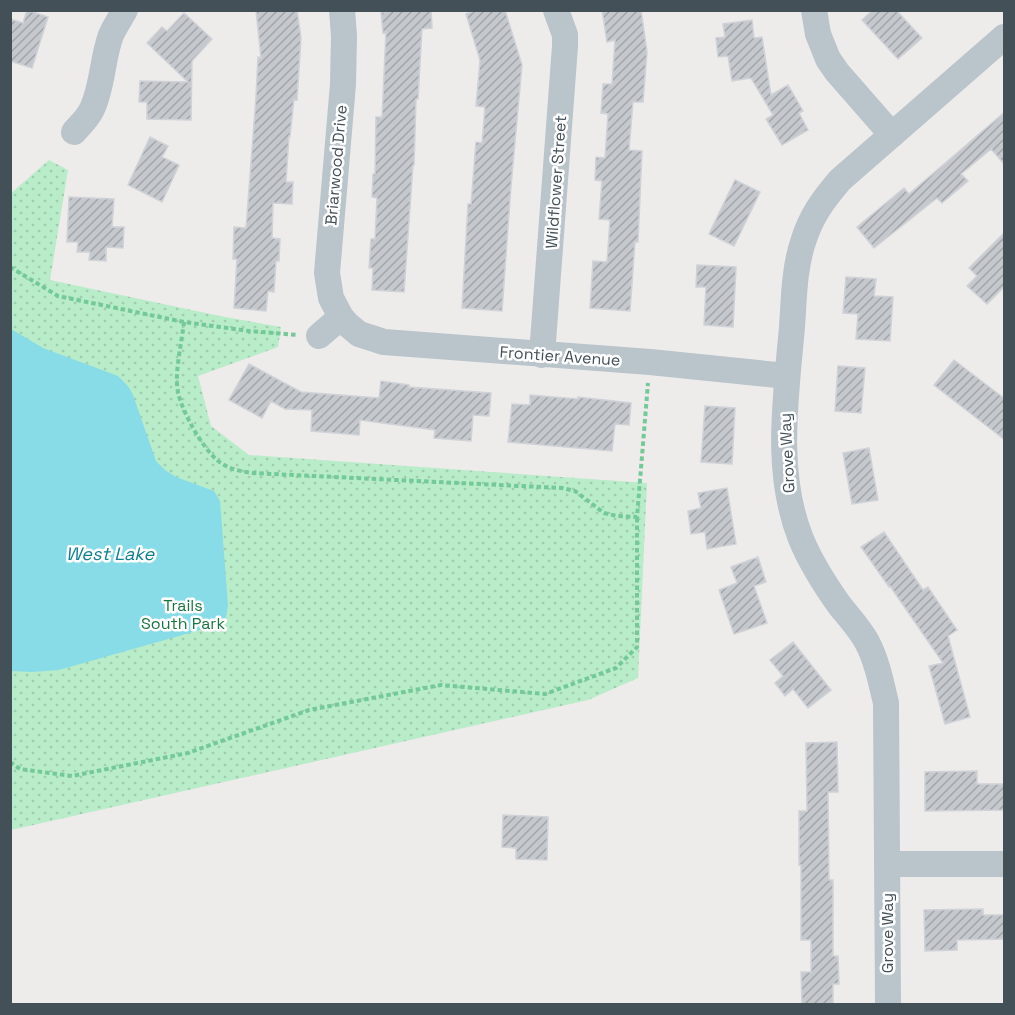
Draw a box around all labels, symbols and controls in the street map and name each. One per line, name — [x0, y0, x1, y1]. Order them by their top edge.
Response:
street label: Briarwood Drive — [320, 104, 352, 226]
street label: Wildflower Street — [541, 115, 571, 249]
street label: Frontier Avenue — [499, 341, 621, 371]
street label: Grove Way — [774, 412, 800, 494]
water label: West Lake — [66, 542, 156, 565]
park label: Trails South Park — [141, 595, 225, 634]
street label: Grove Way — [877, 893, 898, 973]

